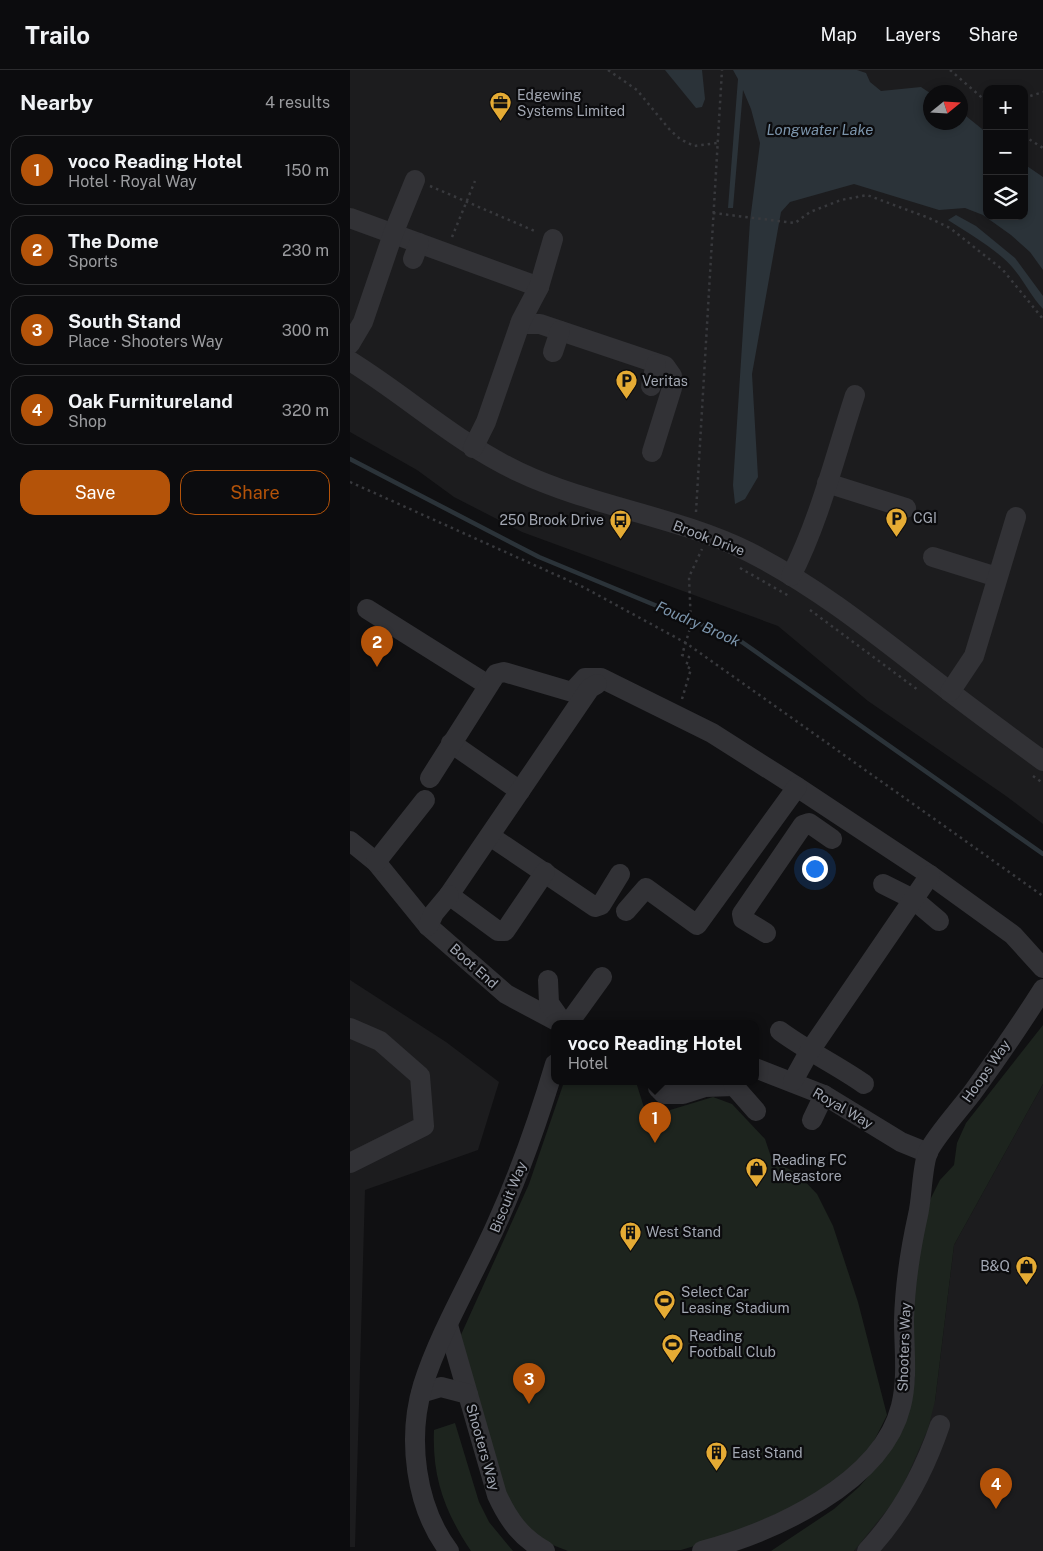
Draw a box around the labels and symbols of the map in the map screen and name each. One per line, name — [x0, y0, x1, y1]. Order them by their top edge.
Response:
north arrow — [923, 85, 968, 130]
place label: Edgewing Systems Limited — [517, 87, 625, 119]
office icon: Edgewing Systems Limited — [489, 91, 513, 122]
water label: Longwater Lake — [766, 121, 874, 138]
parking icon: Veritas — [614, 369, 638, 400]
place label: Veritas — [642, 373, 688, 389]
parking icon: CGI — [885, 506, 909, 537]
bus stop icon: 250 Brook Drive — [608, 508, 632, 539]
place label: CGI — [913, 510, 937, 526]
place label: 250 Brook Drive — [499, 512, 604, 528]
street label: Brook Drive — [671, 517, 747, 559]
water label: Foudry Brook — [653, 597, 744, 650]
pin: 2 — [361, 626, 393, 667]
your location — [802, 856, 828, 882]
street label: Boot End — [447, 940, 501, 992]
street label: Hoops Way — [959, 1036, 1014, 1105]
street label: Royal Way — [810, 1084, 877, 1132]
pin: 1 — [639, 1102, 671, 1143]
place label: Reading FC Megastore — [772, 1152, 847, 1184]
shop icon: Reading FC Megastore — [744, 1156, 768, 1187]
street label: Biscuit Way — [486, 1159, 530, 1235]
building icon: West Stand — [618, 1220, 642, 1251]
place label: West Stand — [646, 1224, 721, 1240]
shop icon: B&Q — [1014, 1254, 1038, 1285]
place label: B&Q — [980, 1258, 1010, 1274]
place label: Select Car Leasing Stadium — [681, 1284, 790, 1316]
sports icon: Select Car Leasing Stadium — [653, 1288, 677, 1319]
street label: Shooters Way — [894, 1302, 914, 1392]
place label: Reading Football Club — [689, 1328, 776, 1360]
sports icon: Reading Football Club — [661, 1332, 685, 1363]
pin: 3 — [513, 1363, 545, 1404]
street label: Shooters Way — [463, 1402, 503, 1493]
building icon: East Stand — [704, 1441, 728, 1472]
place label: East Stand — [732, 1445, 803, 1461]
pin: 4 — [980, 1468, 1012, 1509]

